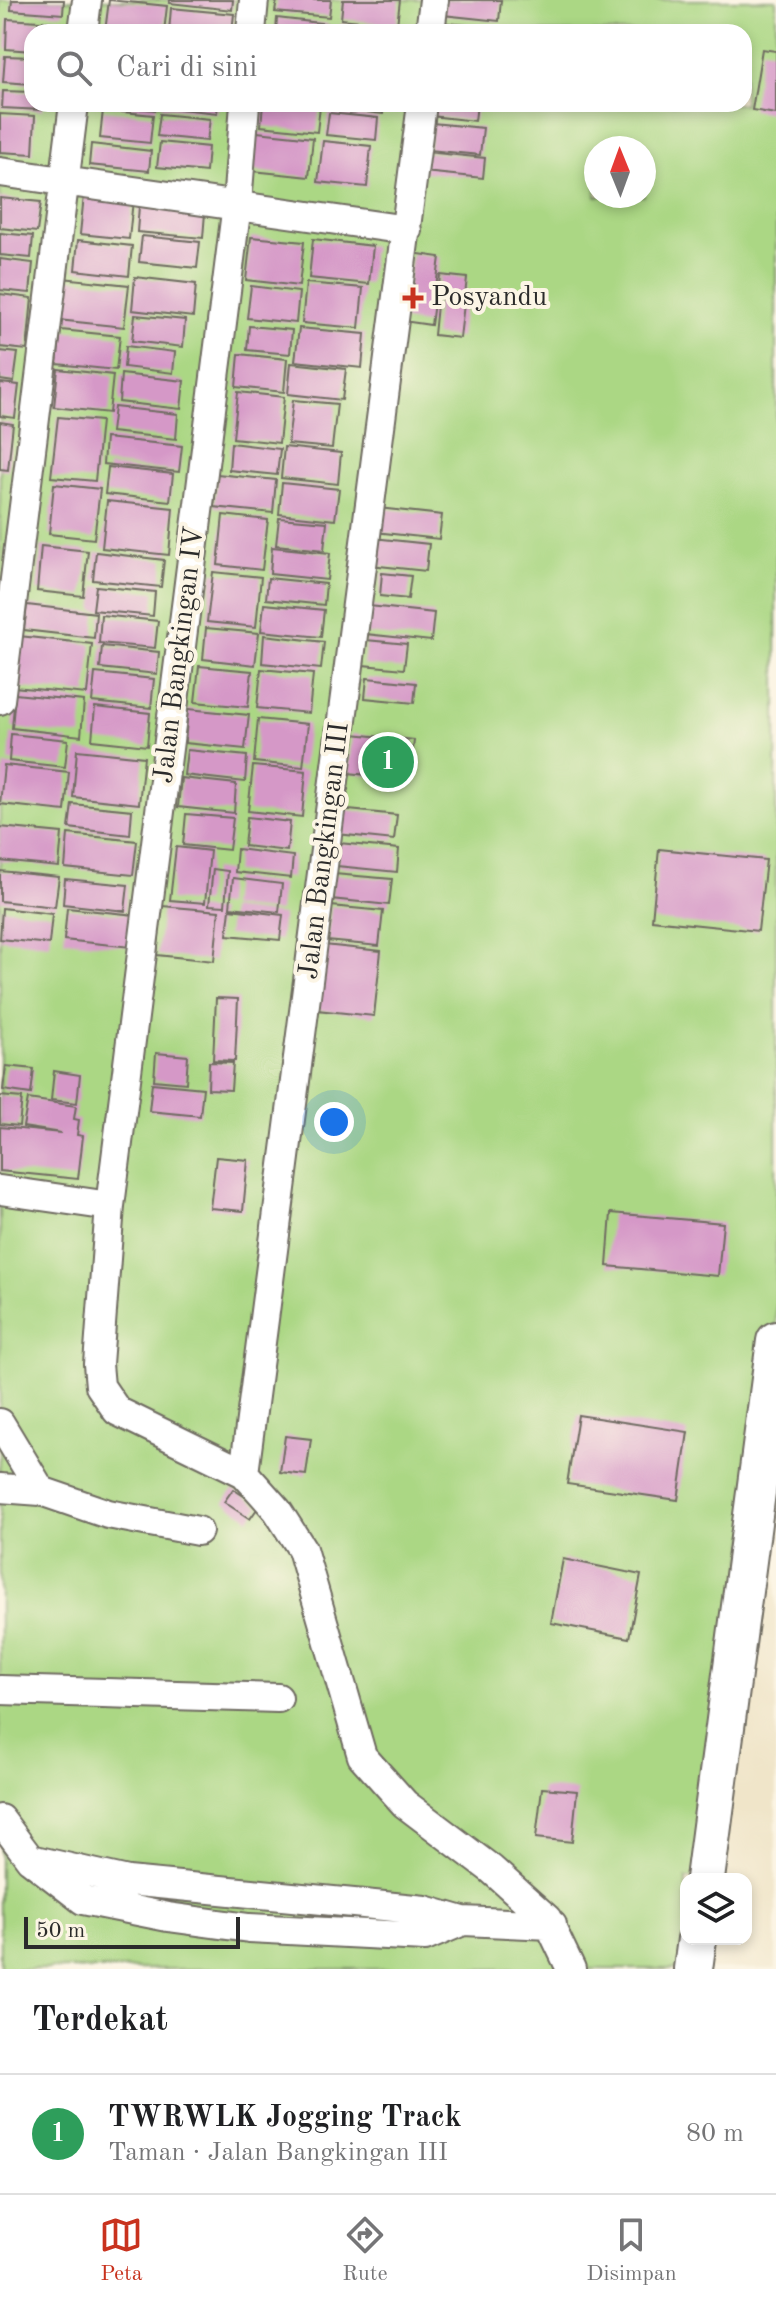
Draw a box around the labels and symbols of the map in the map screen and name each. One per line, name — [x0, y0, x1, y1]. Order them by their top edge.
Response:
north arrow — [584, 136, 656, 208]
place label: Posyandu — [431, 284, 547, 312]
marker: Posyandu — [402, 287, 424, 309]
street label: Jalan Bangkingan IV — [150, 525, 210, 785]
street label: Jalan Bangkingan III — [295, 721, 355, 981]
pin: 1 — [362, 732, 414, 792]
your location — [314, 1102, 354, 1142]
scale bar — [24, 1913, 240, 1949]

